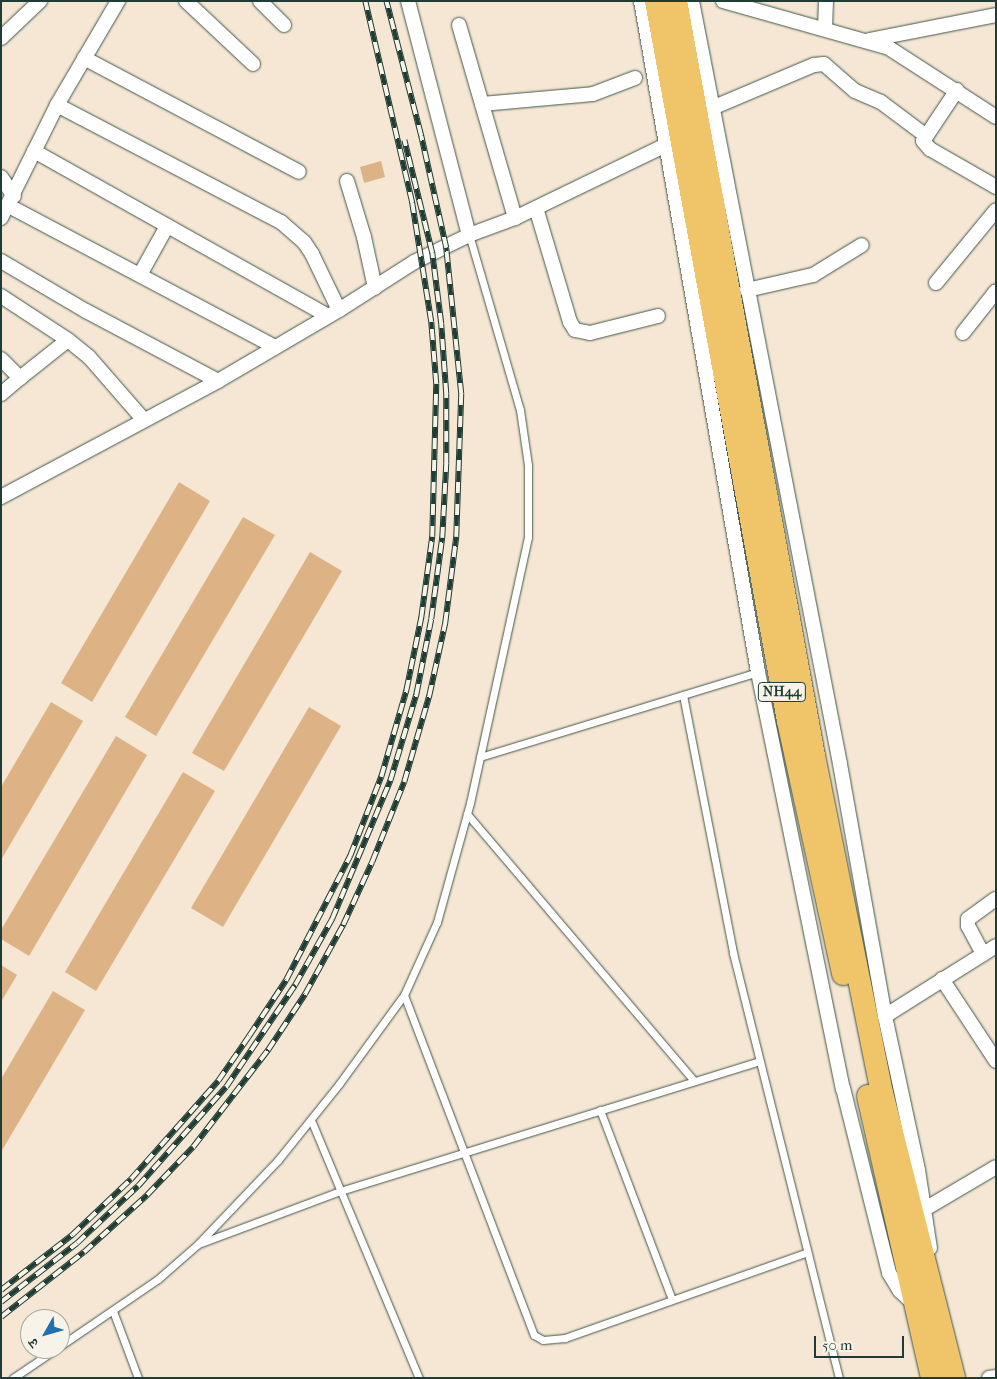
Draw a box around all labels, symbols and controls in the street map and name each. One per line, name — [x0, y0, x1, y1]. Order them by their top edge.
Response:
road number: NH44 — [757, 680, 807, 704]
north arrow — [20, 1309, 70, 1359]
scale bar — [817, 1326, 907, 1358]
text: उ — [25, 1335, 42, 1351]
text: 50 m — [822, 1336, 852, 1354]

